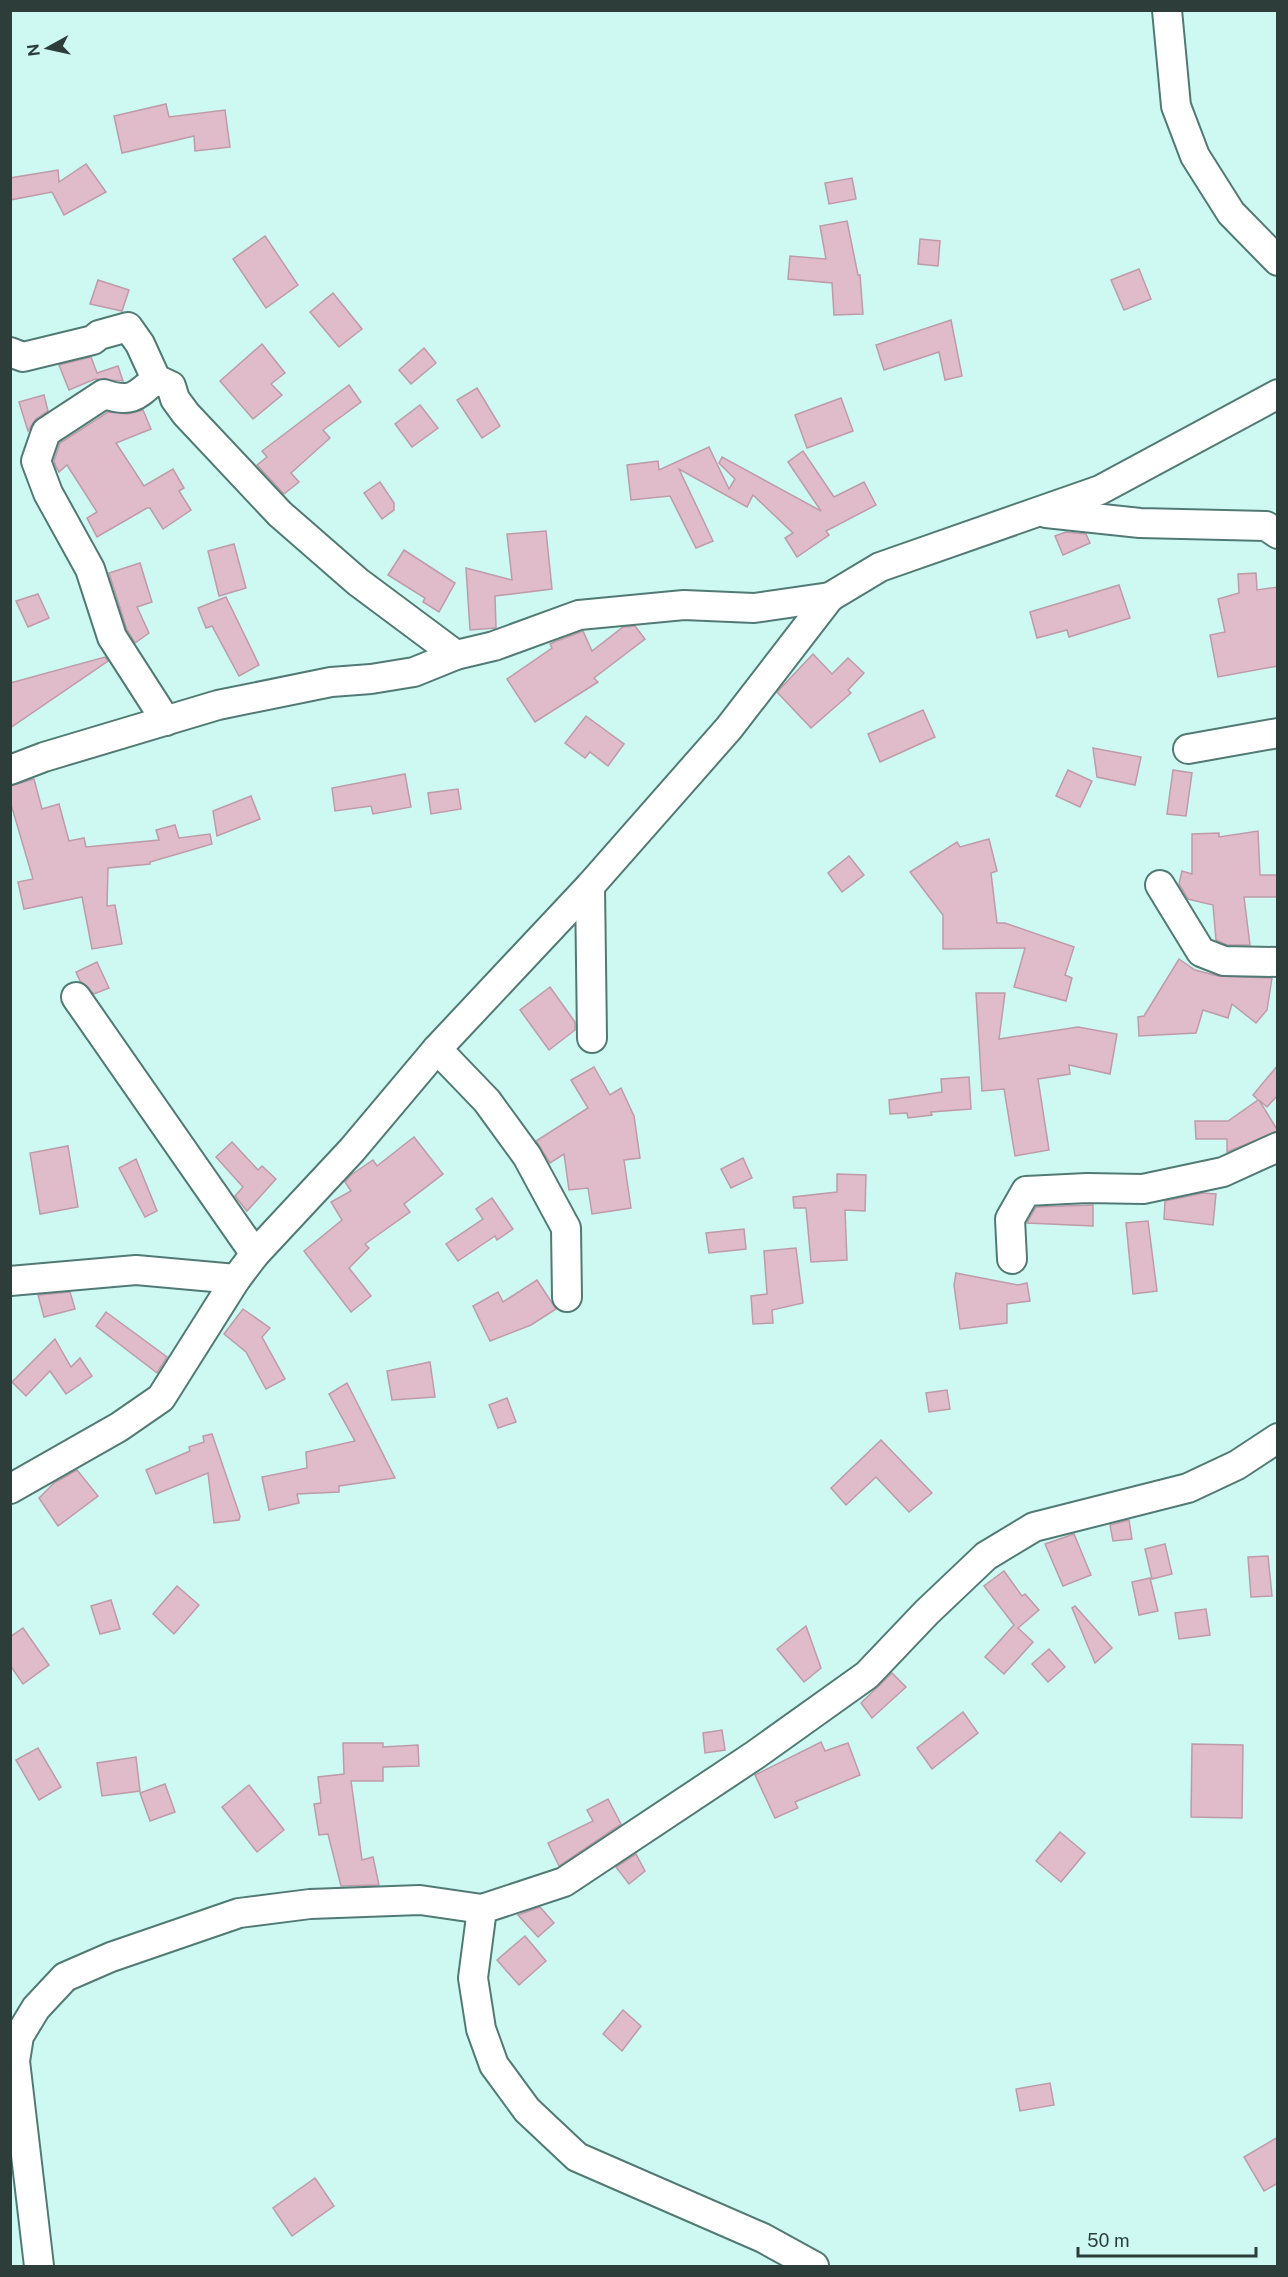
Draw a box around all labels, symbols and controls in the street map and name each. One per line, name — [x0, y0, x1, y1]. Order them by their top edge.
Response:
north arrow — [18, 18, 78, 78]
text: N — [23, 42, 44, 58]
scale bar — [1078, 2220, 1256, 2258]
text: 50 m — [1087, 2230, 1130, 2251]

